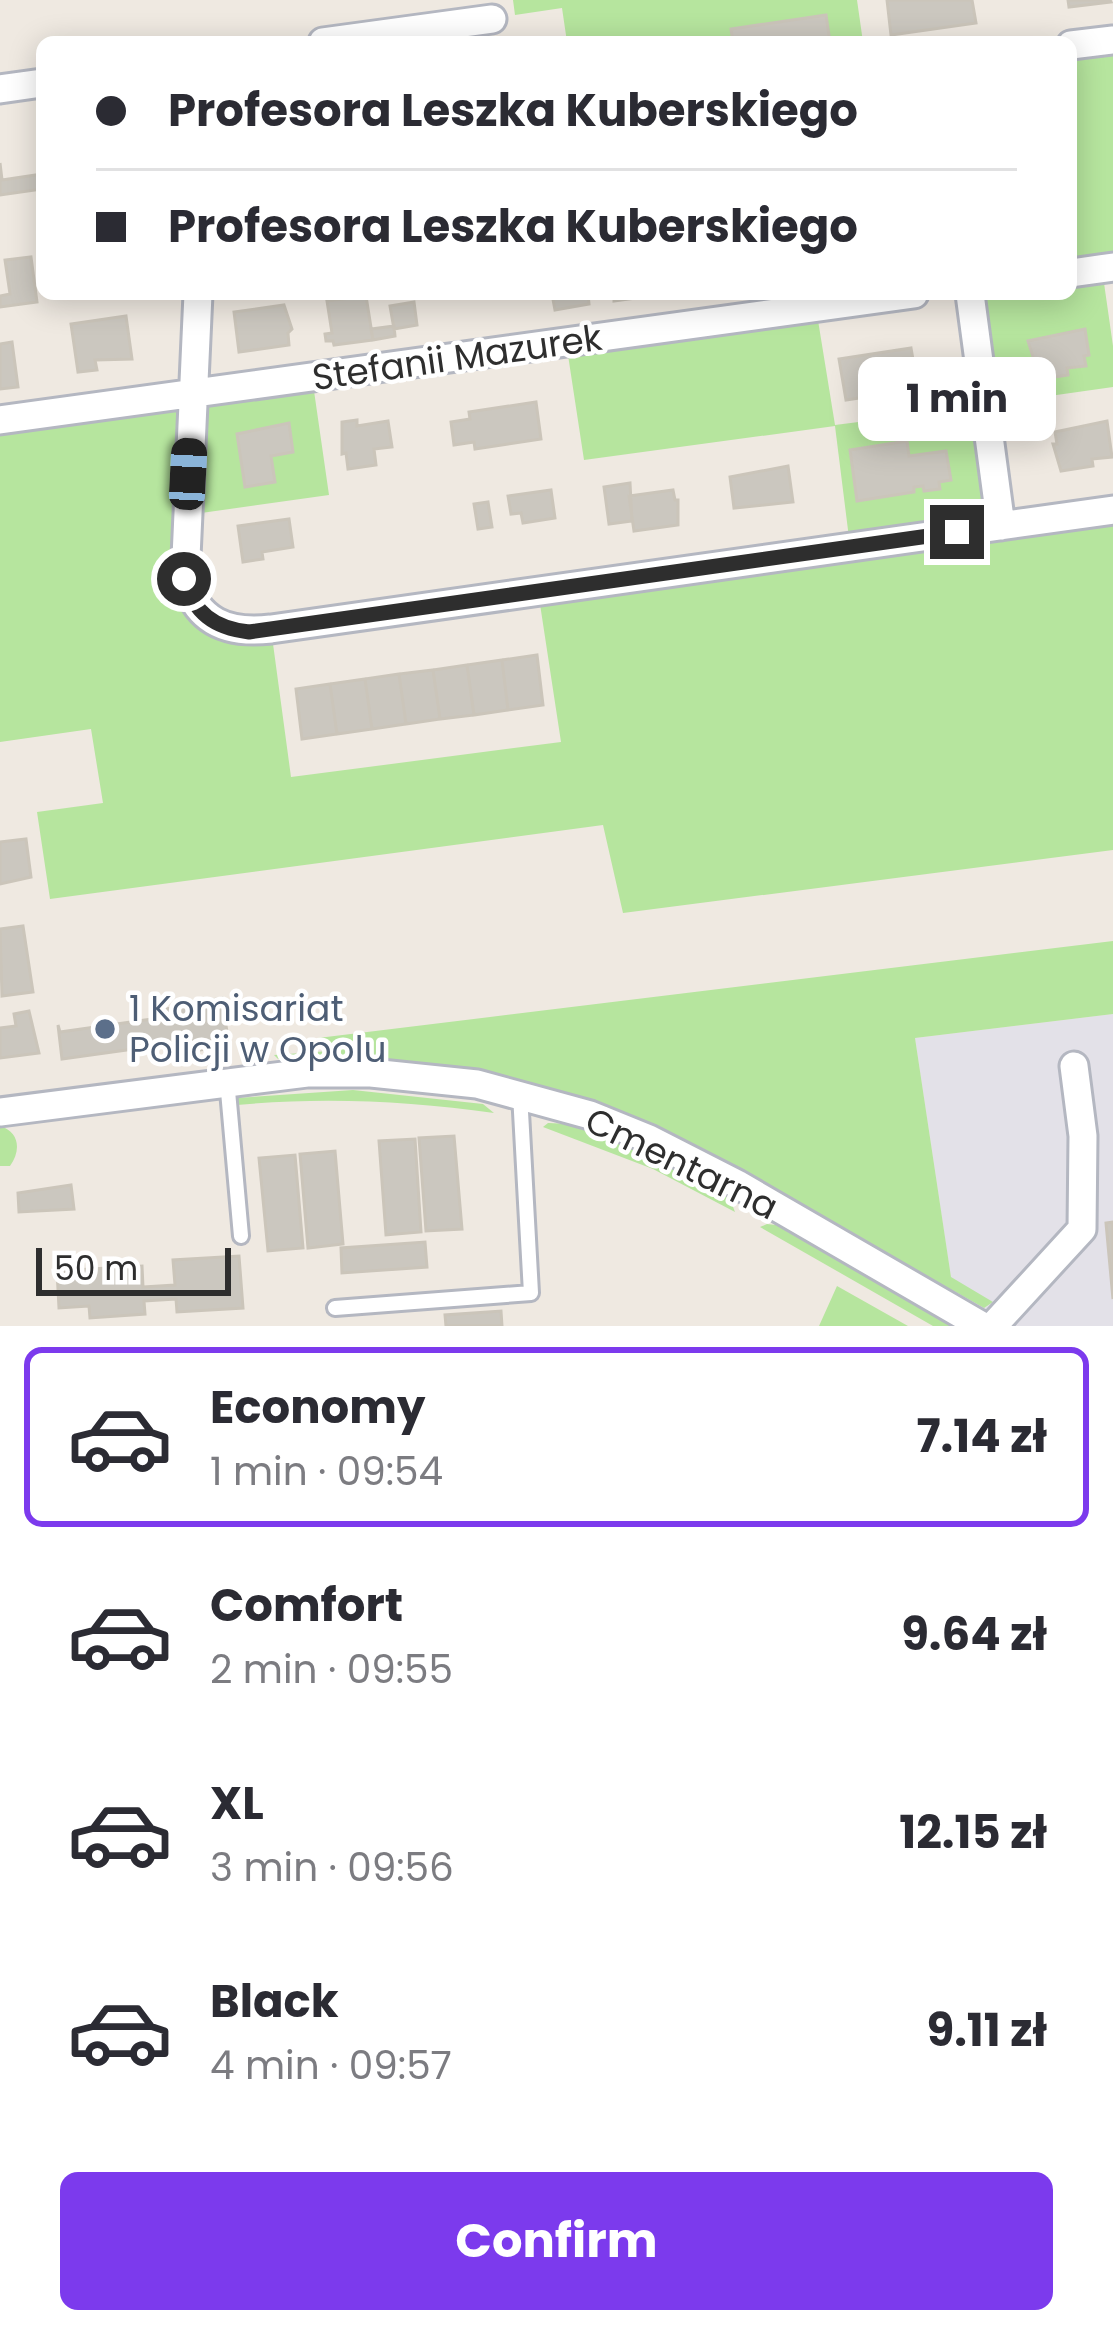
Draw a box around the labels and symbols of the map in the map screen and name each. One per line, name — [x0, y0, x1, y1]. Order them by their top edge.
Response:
street label: Stefanii Mazurek — [309, 312, 606, 403]
callout: 1 min — [858, 358, 1056, 442]
car — [168, 437, 208, 511]
route end — [930, 505, 984, 559]
route start — [157, 552, 211, 606]
place label: 1 Komisariat Policji w Opolu — [129, 983, 387, 1075]
marker: 1 Komisariat Policji w Opolu — [92, 1016, 118, 1042]
street label: Cmentarna — [577, 1095, 787, 1232]
scale bar — [36, 1242, 231, 1295]

